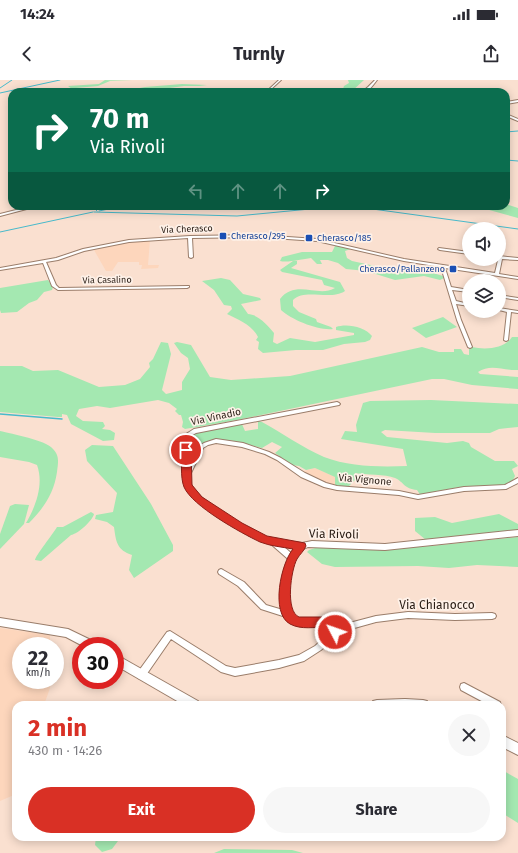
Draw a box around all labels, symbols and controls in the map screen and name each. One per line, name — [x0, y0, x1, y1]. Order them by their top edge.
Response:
text: 14:24 — [20, 5, 55, 23]
icon: back — [16, 43, 38, 65]
text: Turnly — [233, 43, 285, 65]
icon: share — [480, 43, 502, 65]
text: 70 m — [90, 102, 149, 135]
icon: right — [24, 104, 76, 156]
text: Via Rivoli — [90, 136, 165, 158]
icon: left — [185, 180, 207, 202]
icon: ahead — [227, 180, 249, 202]
icon: ahead — [269, 180, 291, 202]
icon: right — [311, 180, 333, 202]
map controls — [462, 222, 506, 318]
button: sound — [462, 222, 506, 266]
street label: Via Cherasco — [161, 223, 213, 235]
marker: Cherasco/295 — [218, 231, 228, 241]
place label: Cherasco/295 — [231, 231, 286, 241]
marker: Cherasco/185 — [304, 233, 314, 243]
place label: Cherasco/185 — [317, 233, 372, 243]
place label: Cherasco/Pallanzeno — [359, 264, 445, 274]
marker: Cherasco/Pallanzeno — [448, 264, 458, 274]
button: layers — [462, 274, 506, 318]
street label: Via Casalino — [82, 275, 132, 285]
street label: Via Vinadio — [190, 406, 242, 428]
pin — [169, 433, 203, 467]
icon: arrive — [175, 439, 197, 461]
street label: Via Vignone — [338, 472, 392, 488]
street label: Via Rivoli — [309, 527, 359, 541]
street label: Via Chianocco — [399, 598, 475, 612]
position arrow — [314, 611, 356, 653]
speed limit sign: 30 — [72, 637, 124, 689]
text: 22 — [28, 646, 48, 670]
text: km/h — [26, 667, 50, 679]
text: 2 min — [28, 714, 87, 742]
button: close — [448, 714, 490, 756]
text: 430 m · 14:26 — [28, 743, 102, 758]
button: Exit — [28, 787, 255, 833]
button: Share — [263, 787, 490, 833]

